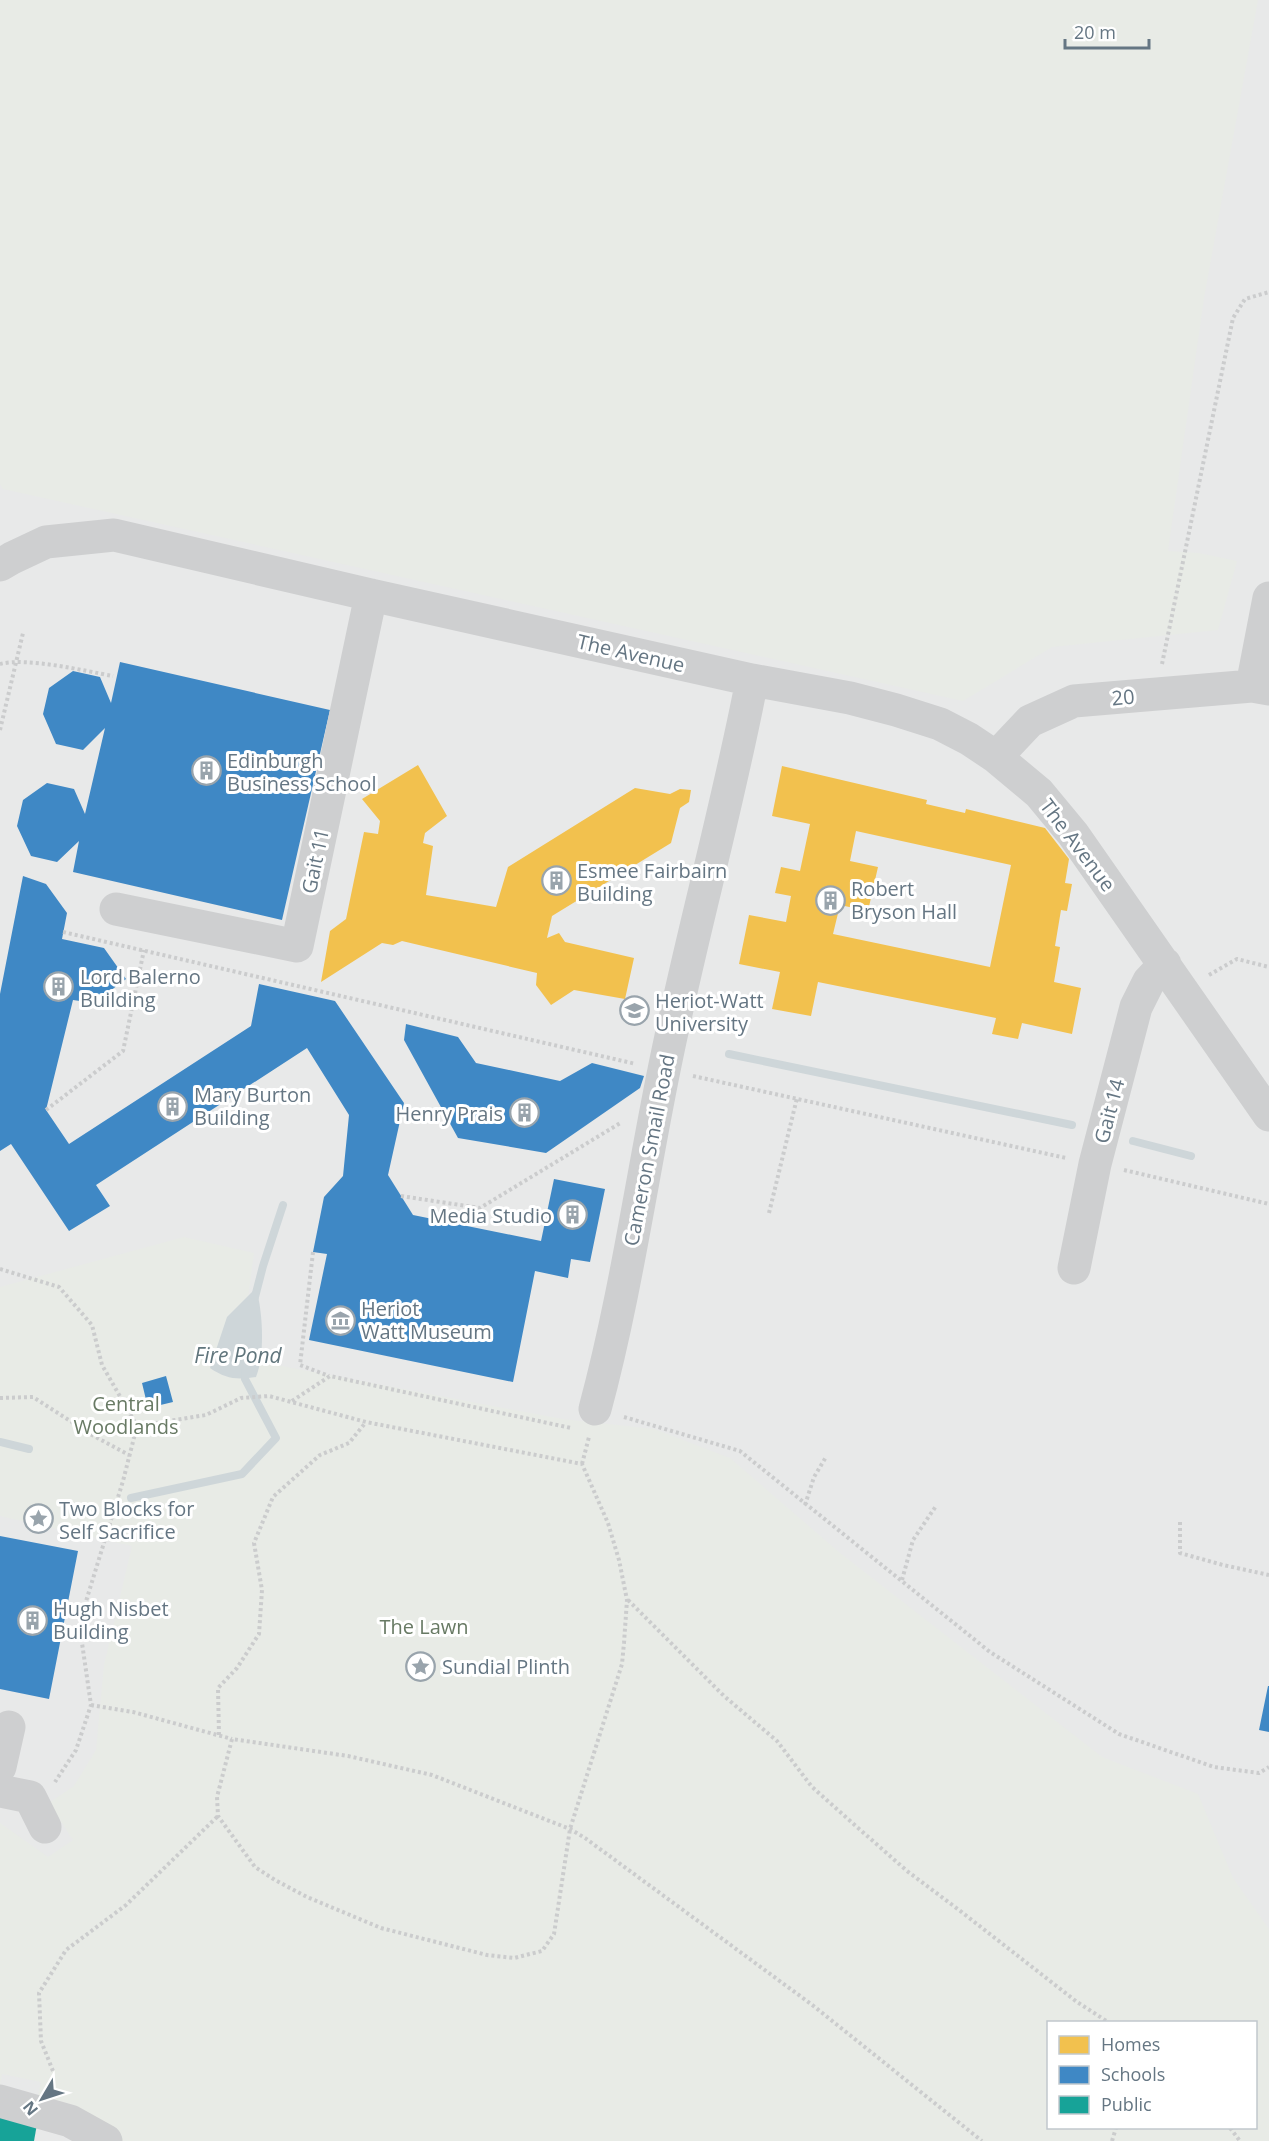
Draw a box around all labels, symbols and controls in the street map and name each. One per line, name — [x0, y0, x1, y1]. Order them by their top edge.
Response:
scale bar — [1065, 12, 1149, 50]
text: 20 m — [1074, 20, 1116, 44]
street label: The Avenue — [575, 628, 687, 678]
street label: 20 — [1110, 683, 1136, 711]
place label: Edinburgh Business School — [227, 747, 376, 797]
building icon: Edinburgh Business School — [190, 755, 222, 787]
street label: The Avenue — [1034, 793, 1122, 897]
street label: Gait 11 — [295, 826, 335, 896]
place label: Esmee Fairbairn Building — [577, 857, 727, 907]
building icon: Esmee Fairbairn Building — [540, 865, 572, 897]
place label: Robert Bryson Hall — [851, 875, 957, 925]
building icon: Robert Bryson Hall — [814, 884, 846, 916]
place label: Lord Balerno Building — [80, 963, 201, 1013]
building icon: Lord Balerno Building — [43, 971, 75, 1003]
place label: Heriot-Watt University — [655, 987, 764, 1037]
school or university icon: Heriot-Watt University — [618, 995, 650, 1027]
street label: Cameron Smail Road — [617, 1052, 681, 1248]
street label: Gait 14 — [1087, 1075, 1131, 1146]
place label: Mary Burton Building — [194, 1081, 311, 1131]
building icon: Mary Burton Building — [157, 1090, 189, 1122]
building icon: Henry Prais — [508, 1097, 540, 1129]
place label: Henry Prais — [395, 1100, 503, 1127]
building icon: Media Studio — [557, 1199, 589, 1231]
place label: Media Studio — [430, 1202, 552, 1229]
place label: Heriot Watt Museum — [361, 1295, 492, 1345]
museum icon: Heriot Watt Museum — [324, 1304, 356, 1336]
water label: Fire Pond — [194, 1341, 283, 1369]
park label: Central Woodlands — [74, 1390, 178, 1440]
place label: Two Blocks for Self Sacrifice — [59, 1495, 195, 1545]
place icon: Two Blocks for Self Sacrifice — [22, 1503, 54, 1535]
place label: Hugh Nisbet Building — [53, 1595, 169, 1645]
building icon: Hugh Nisbet Building — [16, 1604, 48, 1636]
park label: The Lawn — [379, 1613, 469, 1640]
place icon: Sundial Plinth — [405, 1650, 437, 1682]
place label: Sundial Plinth — [442, 1653, 570, 1680]
legend — [1047, 2021, 1257, 2129]
text: Homes — [1101, 2032, 1160, 2056]
text: Schools — [1101, 2062, 1165, 2086]
north arrow — [12, 2069, 72, 2129]
text: Public — [1101, 2092, 1152, 2116]
text: N — [18, 2096, 43, 2120]

